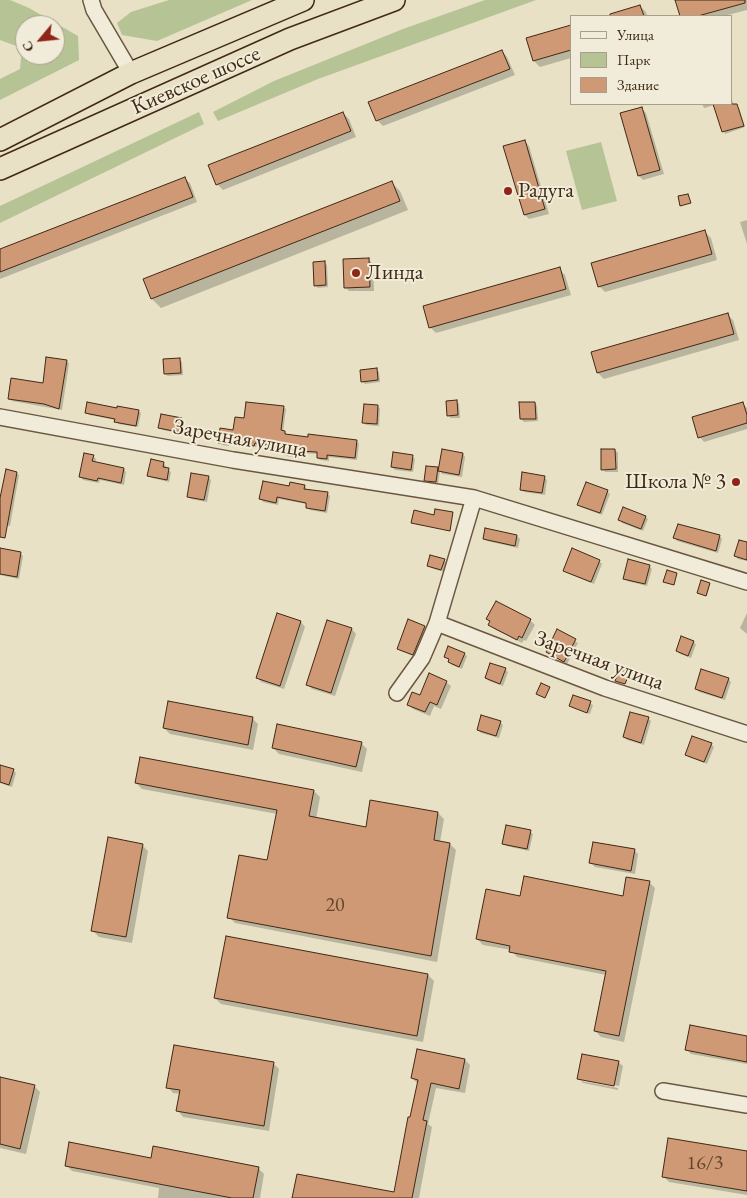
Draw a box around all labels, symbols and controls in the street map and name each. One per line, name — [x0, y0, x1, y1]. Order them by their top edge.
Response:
north arrow — [15, 15, 65, 65]
legend — [570, 15, 732, 105]
text: Улица — [617, 25, 654, 44]
text: С — [17, 38, 38, 55]
street label: Киевское шоссе — [127, 41, 265, 121]
text: Парк — [617, 50, 650, 69]
text: Здание — [617, 75, 659, 94]
place label: Радуга — [518, 178, 574, 204]
marker: Радуга — [502, 185, 514, 197]
place label: Линда — [366, 260, 424, 286]
marker: Линда — [350, 267, 362, 279]
street label: Заречная улица — [171, 414, 309, 464]
place label: Школа № 3 — [625, 469, 726, 495]
marker: Школа № 3 — [730, 476, 742, 488]
street label: Заречная улица — [531, 625, 667, 697]
house number: 20 — [325, 894, 345, 918]
house number: 16/3 — [687, 1152, 723, 1176]

